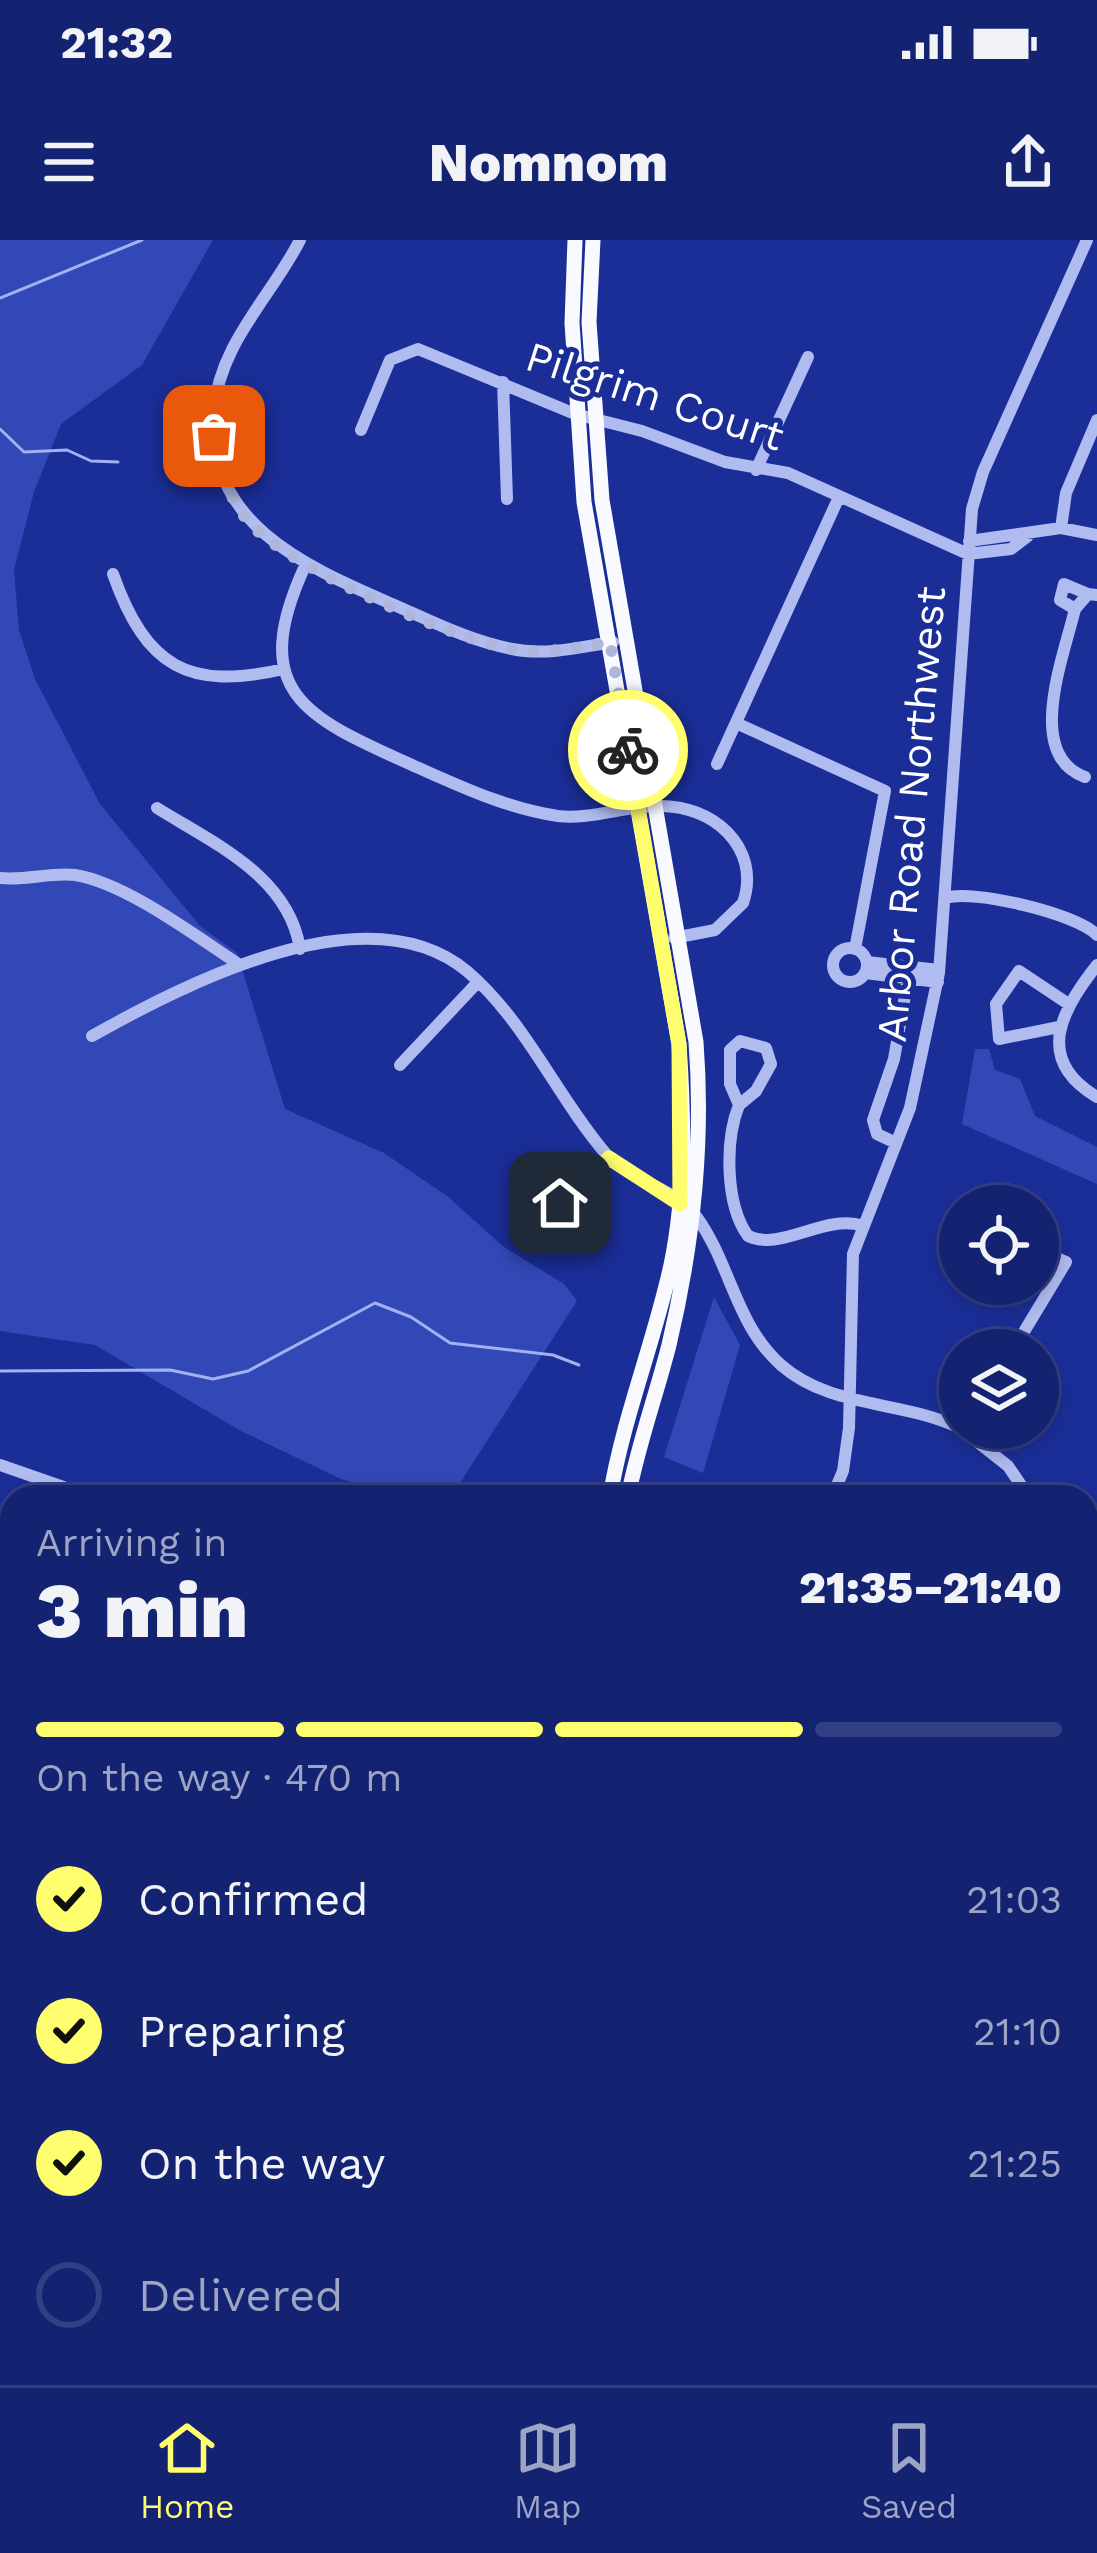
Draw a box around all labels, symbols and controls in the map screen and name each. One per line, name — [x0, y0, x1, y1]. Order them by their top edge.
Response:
text: 21:32 — [60, 16, 173, 69]
icon: menu — [36, 129, 102, 195]
icon: share — [995, 129, 1061, 195]
text: Nomnom — [429, 131, 668, 194]
street label: Pilgrim Court — [520, 331, 790, 461]
pin — [163, 385, 265, 487]
icon: bag — [181, 403, 247, 469]
street label: Arbor Road Northwest — [867, 584, 955, 1044]
courier — [568, 690, 688, 810]
icon: bike — [595, 717, 661, 783]
pin — [509, 1152, 611, 1254]
icon: home — [527, 1170, 593, 1236]
map controls — [939, 1185, 1059, 1449]
button: locate — [939, 1185, 1059, 1305]
button: layers — [939, 1329, 1059, 1449]
text: Arriving in — [36, 1520, 227, 1565]
text: 21:35–21:40 — [799, 1561, 1062, 1614]
text: 3 min — [36, 1564, 248, 1656]
text: On the way · 470 m — [36, 1755, 402, 1800]
icon: check — [36, 1866, 102, 1932]
text: Confirmed — [138, 1873, 369, 1926]
text: 21:03 — [966, 1877, 1062, 1922]
icon: check — [36, 1998, 102, 2064]
text: Preparing — [138, 2005, 345, 2058]
text: 21:10 — [973, 2009, 1062, 2054]
icon: check — [36, 2130, 102, 2196]
text: On the way — [138, 2137, 385, 2190]
text: 21:25 — [967, 2141, 1062, 2186]
text: Delivered — [138, 2269, 343, 2322]
tab: Home — [140, 2415, 234, 2526]
tab: Map — [514, 2415, 581, 2526]
tab: Saved — [861, 2415, 957, 2526]

